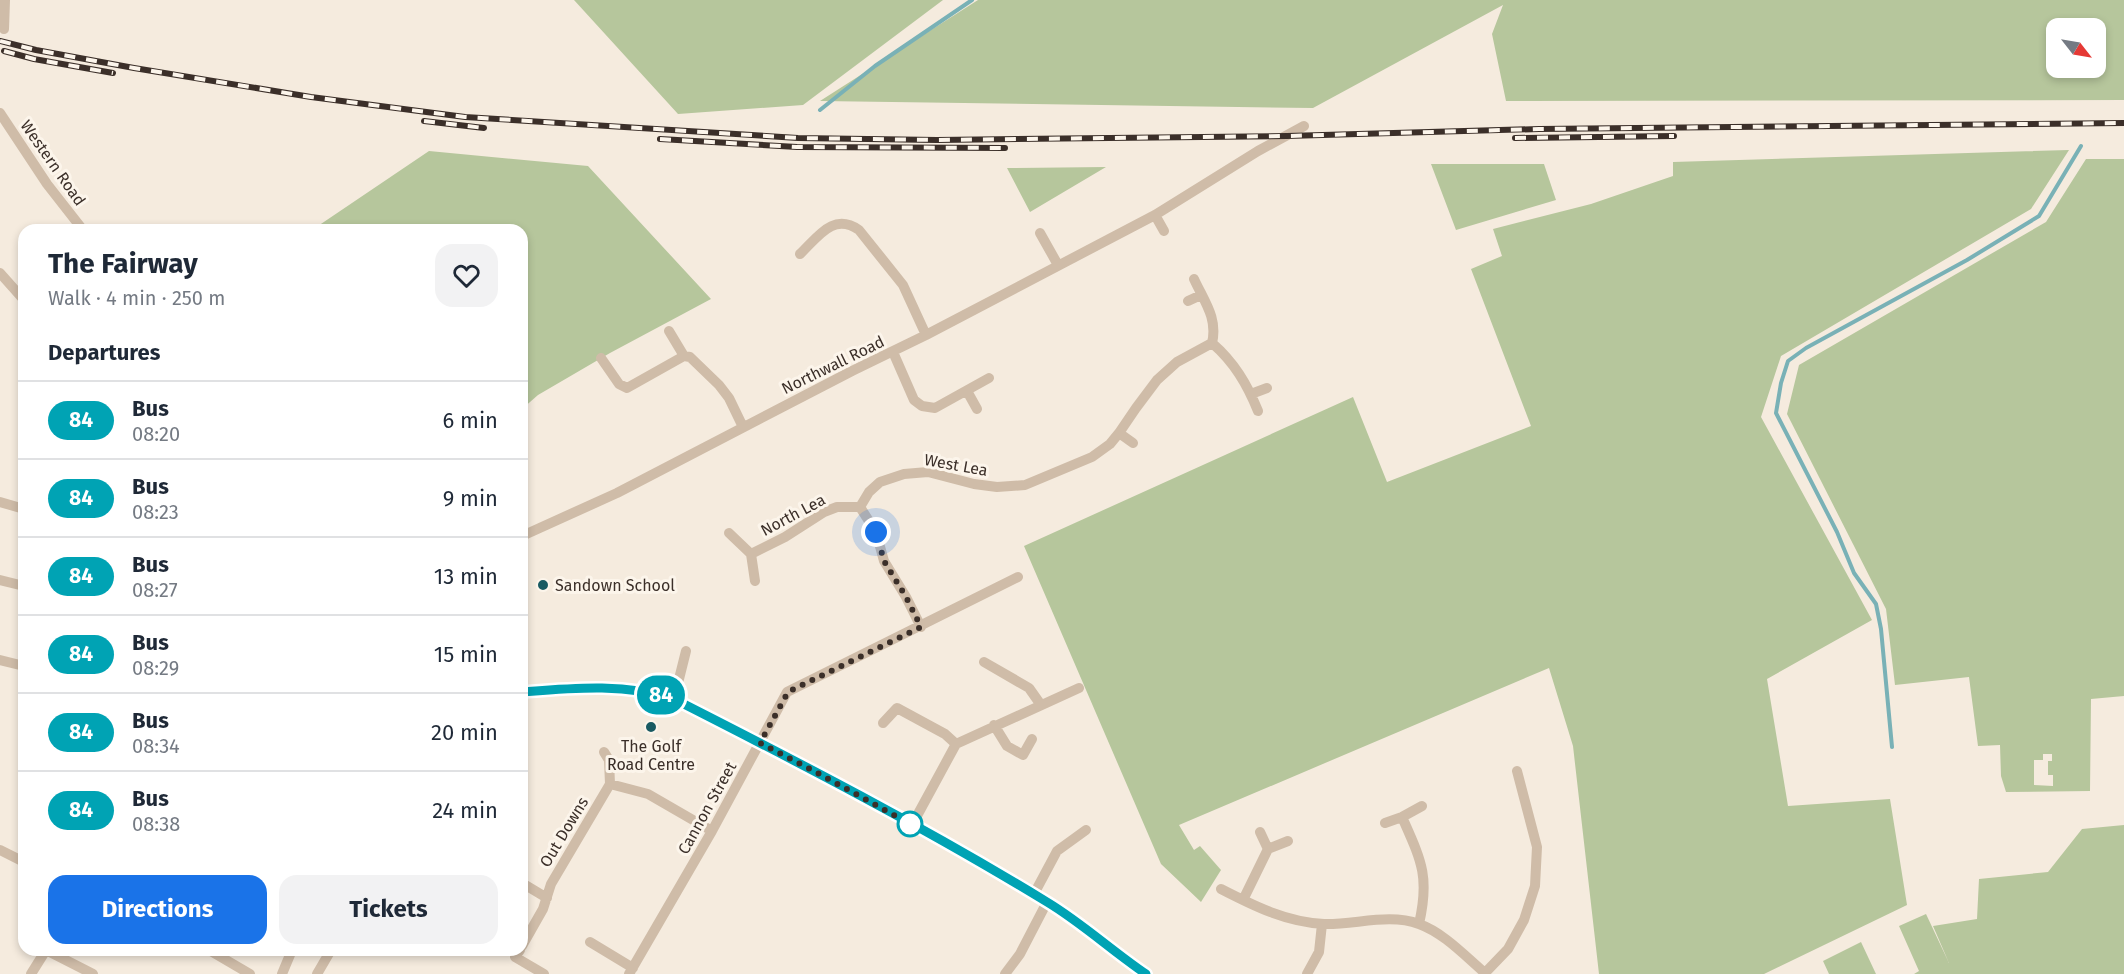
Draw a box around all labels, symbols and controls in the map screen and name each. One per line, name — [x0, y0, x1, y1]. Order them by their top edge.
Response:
north arrow — [2046, 18, 2106, 78]
map controls — [2046, 18, 2106, 78]
street label: Western Road — [16, 117, 90, 209]
button: heart — [435, 244, 498, 307]
text: The Fairway — [48, 247, 198, 280]
text: Walk · 4 min · 250 m — [48, 286, 225, 310]
street label: Northwall Road — [779, 332, 887, 398]
text: Departures — [48, 339, 160, 366]
text: Bus — [132, 395, 169, 422]
text: 84 — [69, 407, 93, 433]
text: 6 min — [442, 407, 498, 434]
text: 08:20 — [132, 422, 180, 446]
street label: West Lea — [923, 450, 989, 480]
text: Bus — [132, 473, 169, 500]
text: 84 — [69, 485, 93, 511]
text: 9 min — [443, 485, 498, 512]
street label: North Lea — [757, 490, 829, 540]
text: 08:23 — [132, 500, 179, 524]
your location — [861, 517, 891, 547]
text: Bus — [132, 551, 169, 578]
text: 84 — [69, 563, 93, 589]
text: 13 min — [434, 563, 498, 590]
place label: Sandown School — [555, 576, 675, 595]
text: 08:27 — [132, 578, 178, 602]
marker: Sandown School — [536, 578, 550, 592]
text: Bus — [132, 629, 169, 656]
text: 84 — [69, 641, 93, 667]
text: 15 min — [434, 641, 498, 668]
text: 08:29 — [132, 656, 179, 680]
line badge: 84 — [634, 676, 688, 714]
text: 84 — [649, 682, 673, 708]
text: Bus — [132, 707, 169, 734]
text: 84 — [69, 719, 93, 745]
text: 20 min — [431, 719, 498, 746]
marker: The Golf Road Centre — [644, 720, 658, 734]
text: 08:34 — [132, 734, 180, 758]
place label: The Golf Road Centre — [607, 737, 695, 774]
street label: Cannon Street — [674, 758, 740, 857]
text: Bus — [132, 785, 169, 812]
street label: Out Downs — [536, 794, 592, 870]
text: 84 — [69, 797, 93, 823]
text: 24 min — [432, 797, 498, 824]
unlabelled marker — [897, 811, 923, 837]
text: 08:38 — [132, 812, 180, 836]
button: Directions — [48, 875, 267, 944]
button: Tickets — [279, 875, 498, 944]

